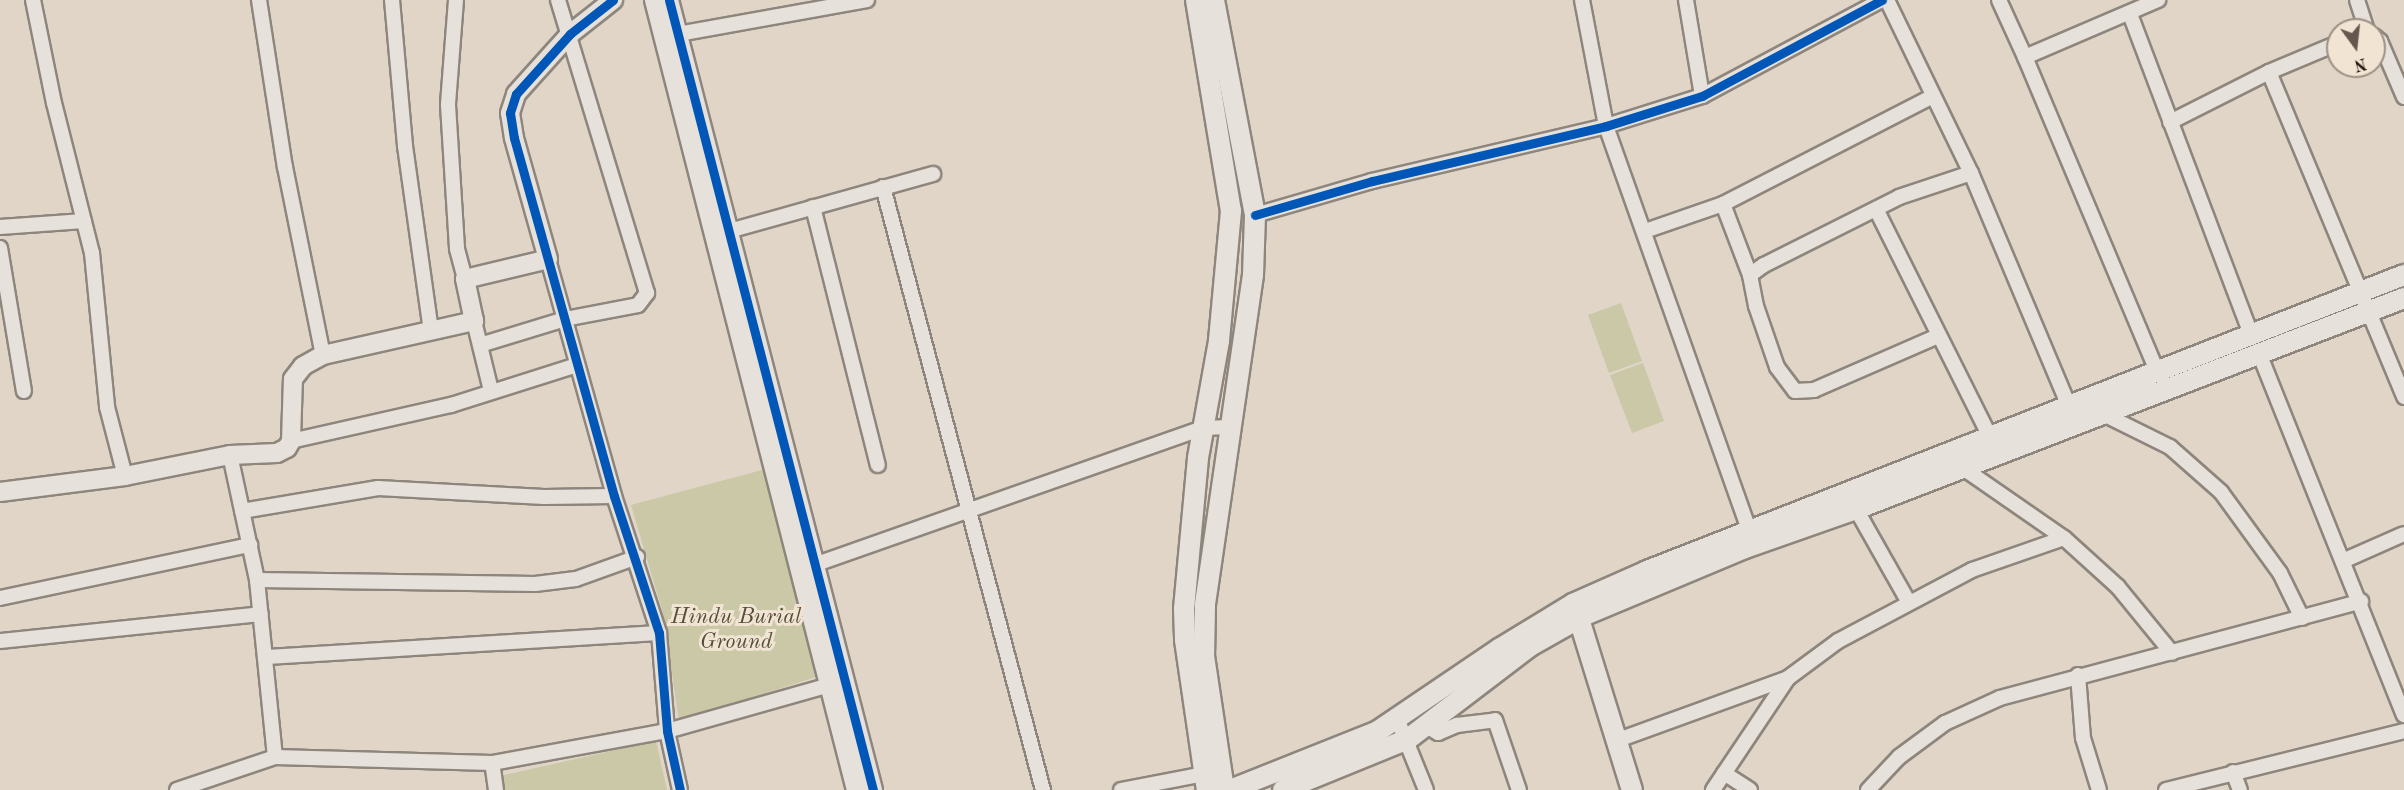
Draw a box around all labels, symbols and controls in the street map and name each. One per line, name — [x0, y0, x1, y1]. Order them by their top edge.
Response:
north arrow — [2326, 18, 2386, 78]
text: N — [2352, 54, 2368, 73]
park label: Hindu Burial Ground — [671, 604, 801, 656]

